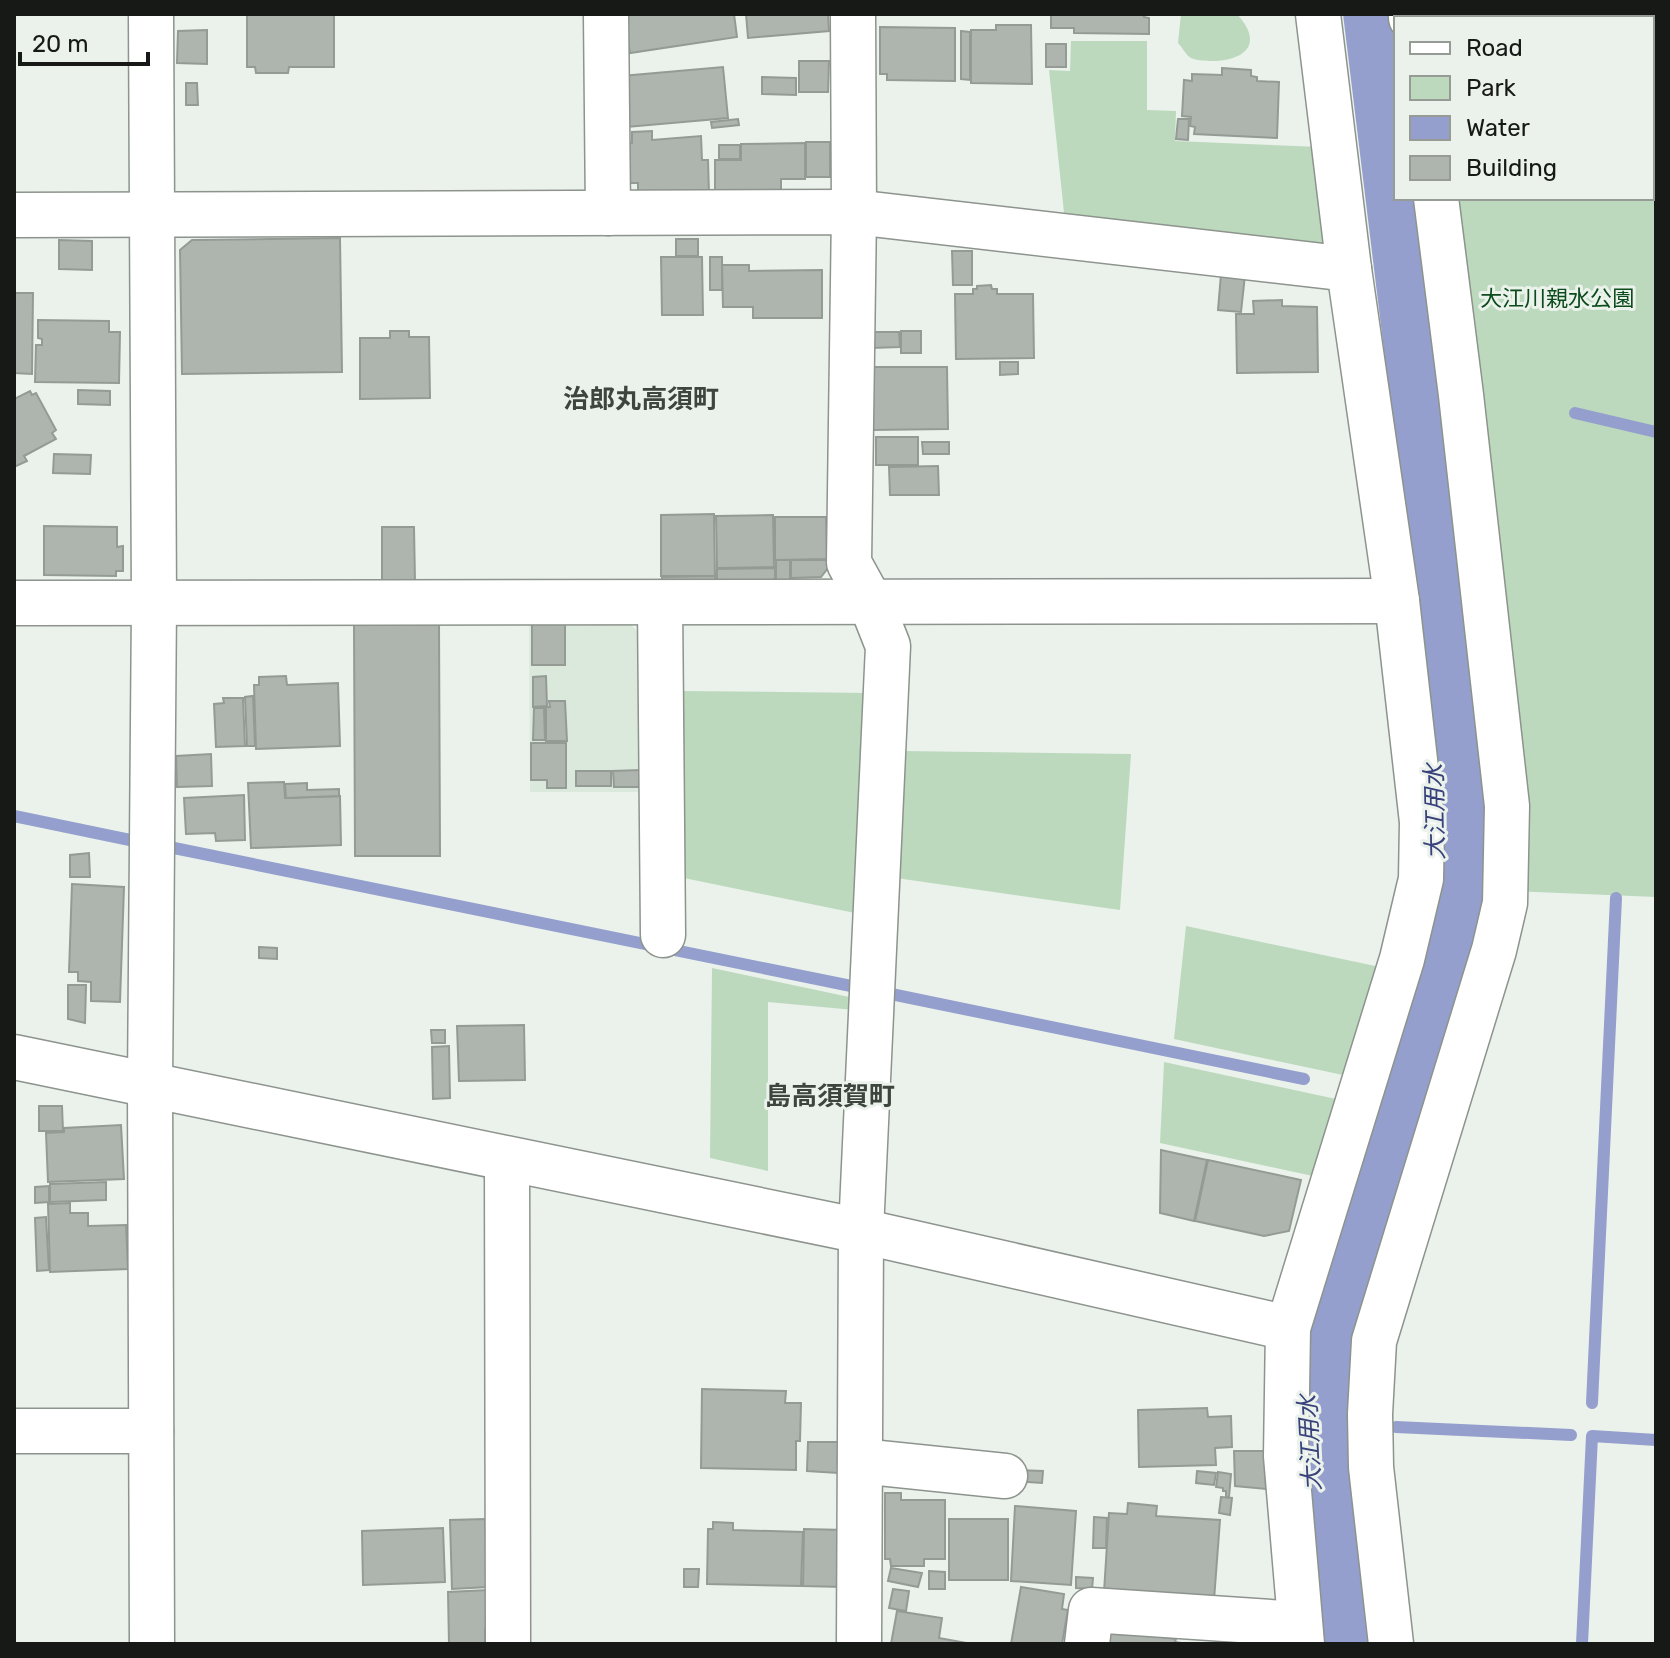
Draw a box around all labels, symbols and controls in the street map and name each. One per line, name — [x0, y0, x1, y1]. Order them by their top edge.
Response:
scale bar — [20, 16, 148, 66]
legend — [1394, 16, 1654, 200]
text: 20 m — [32, 30, 89, 58]
text: Road — [1466, 34, 1523, 62]
text: Park — [1466, 74, 1517, 102]
text: Water — [1466, 114, 1530, 142]
text: Building — [1466, 154, 1557, 182]
park label: 大江川親水公園 — [1480, 285, 1634, 312]
district label: 治郎丸高須町 — [563, 384, 719, 415]
water label: 大江用水 — [1420, 761, 1450, 860]
district label: 島高須賀町 — [765, 1081, 895, 1112]
water label: 大江用水 — [1293, 1391, 1326, 1492]

